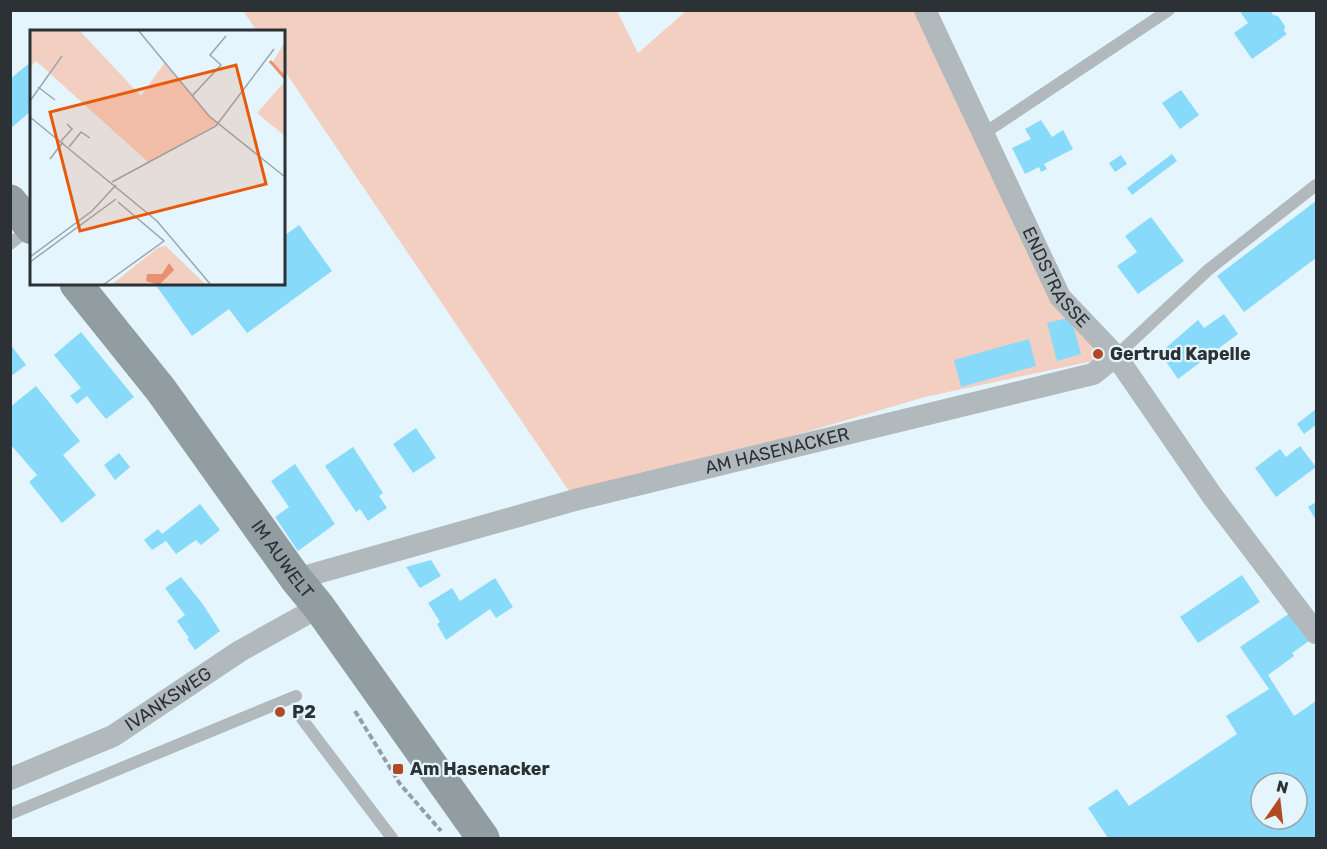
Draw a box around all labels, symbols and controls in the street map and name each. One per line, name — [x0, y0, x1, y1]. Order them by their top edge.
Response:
inset map — [30, 30, 285, 285]
street label: ENDSTRASSE — [1018, 223, 1094, 332]
place label: Gertrud Kapelle — [1110, 343, 1251, 365]
marker: Gertrud Kapelle — [1091, 347, 1105, 361]
street label: AM HASENACKER — [703, 423, 852, 479]
street label: IM AUWELT — [246, 516, 318, 603]
street label: IVANKSWEG — [121, 662, 216, 736]
place label: P2 — [292, 701, 316, 723]
marker: P2 — [273, 705, 287, 719]
place label: Am Hasenacker — [410, 758, 550, 780]
marker: Am Hasenacker — [391, 762, 405, 776]
north arrow — [1249, 771, 1309, 831]
text: N — [1275, 776, 1290, 798]

